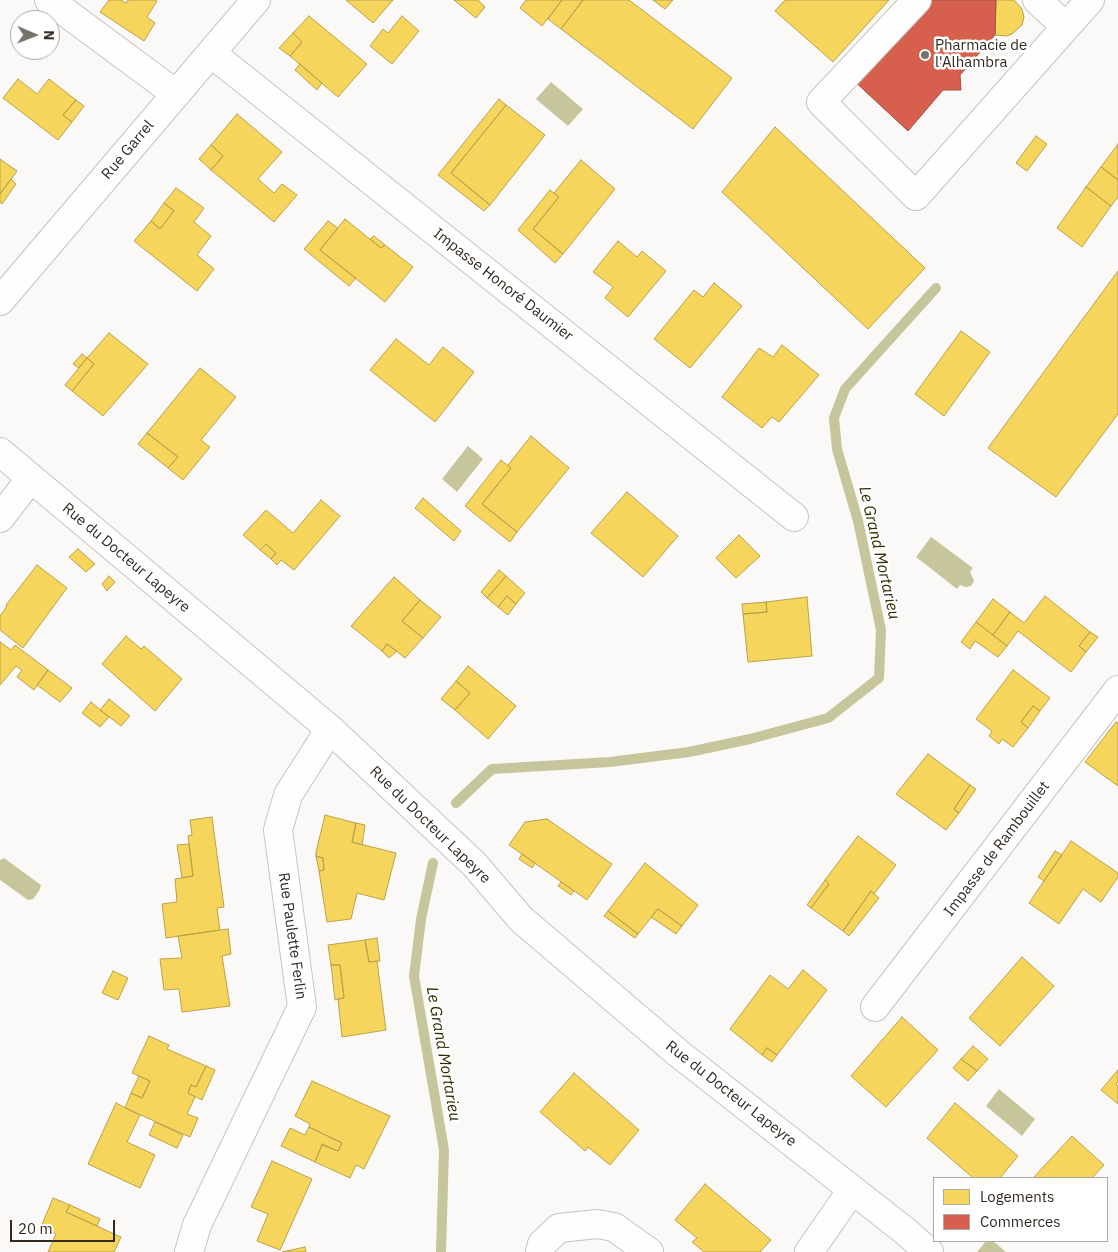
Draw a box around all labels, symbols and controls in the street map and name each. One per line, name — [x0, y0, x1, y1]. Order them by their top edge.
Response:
north arrow — [10, 10, 60, 60]
text: N — [40, 30, 58, 40]
place label: Pharmacie de l'Alhambra — [935, 37, 1027, 72]
marker: Pharmacie de l'Alhambra — [919, 49, 931, 61]
street label: Rue Garrel — [98, 117, 158, 183]
street label: Impasse Honoré Daumier — [430, 225, 576, 345]
water label: Le Grand Mortarieu — [854, 485, 904, 621]
street label: Rue du Docteur Lapeyre — [58, 499, 194, 617]
street label: Rue du Docteur Lapeyre — [366, 763, 494, 887]
street label: Impasse de Rambouillet — [940, 778, 1054, 920]
street label: Rue Paulette Ferlin — [274, 871, 310, 1001]
water label: Le Grand Mortarieu — [422, 985, 464, 1123]
street label: Rue du Docteur Lapeyre — [662, 1037, 800, 1151]
legend — [933, 1177, 1108, 1242]
text: Logements — [980, 1187, 1054, 1206]
scale bar — [12, 1210, 118, 1242]
text: Commerces — [980, 1212, 1061, 1231]
text: 20 m — [18, 1219, 53, 1238]

